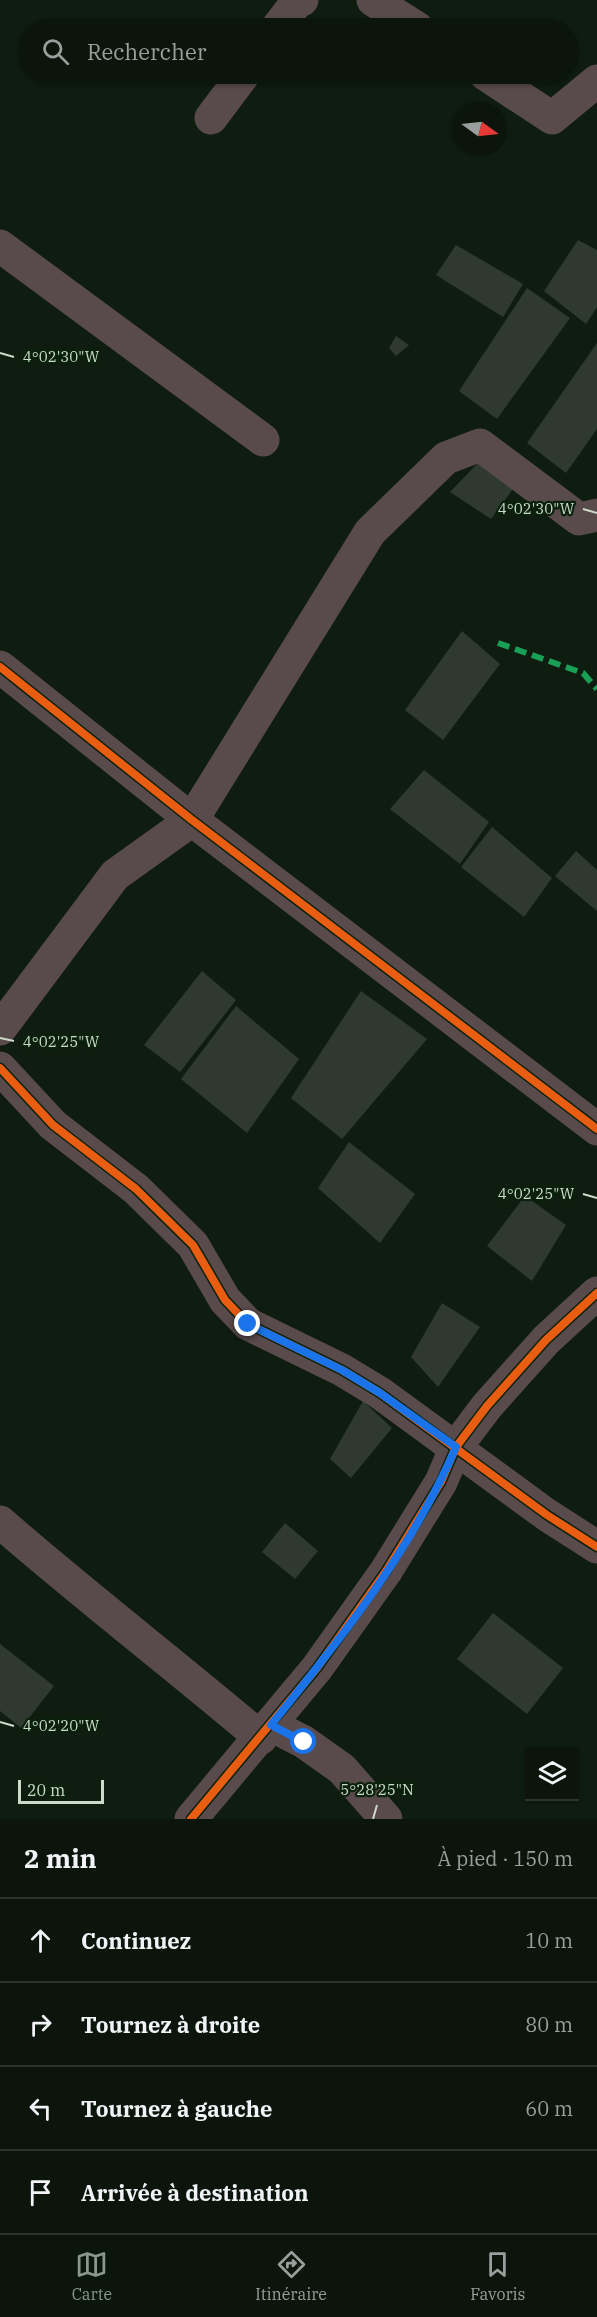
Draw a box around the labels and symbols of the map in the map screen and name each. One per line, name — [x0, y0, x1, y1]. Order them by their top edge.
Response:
north arrow — [453, 102, 507, 156]
text: 4°02'30"W — [23, 347, 100, 366]
text: 4°02'30"W — [498, 499, 575, 518]
text: 4°02'25"W — [23, 1032, 100, 1051]
text: 4°02'25"W — [498, 1184, 575, 1203]
route end — [234, 1310, 260, 1336]
text: 4°02'20"W — [23, 1716, 100, 1735]
route start — [290, 1728, 316, 1754]
scale bar — [18, 1777, 104, 1804]
text: 5°28'25"N — [340, 1780, 414, 1799]

